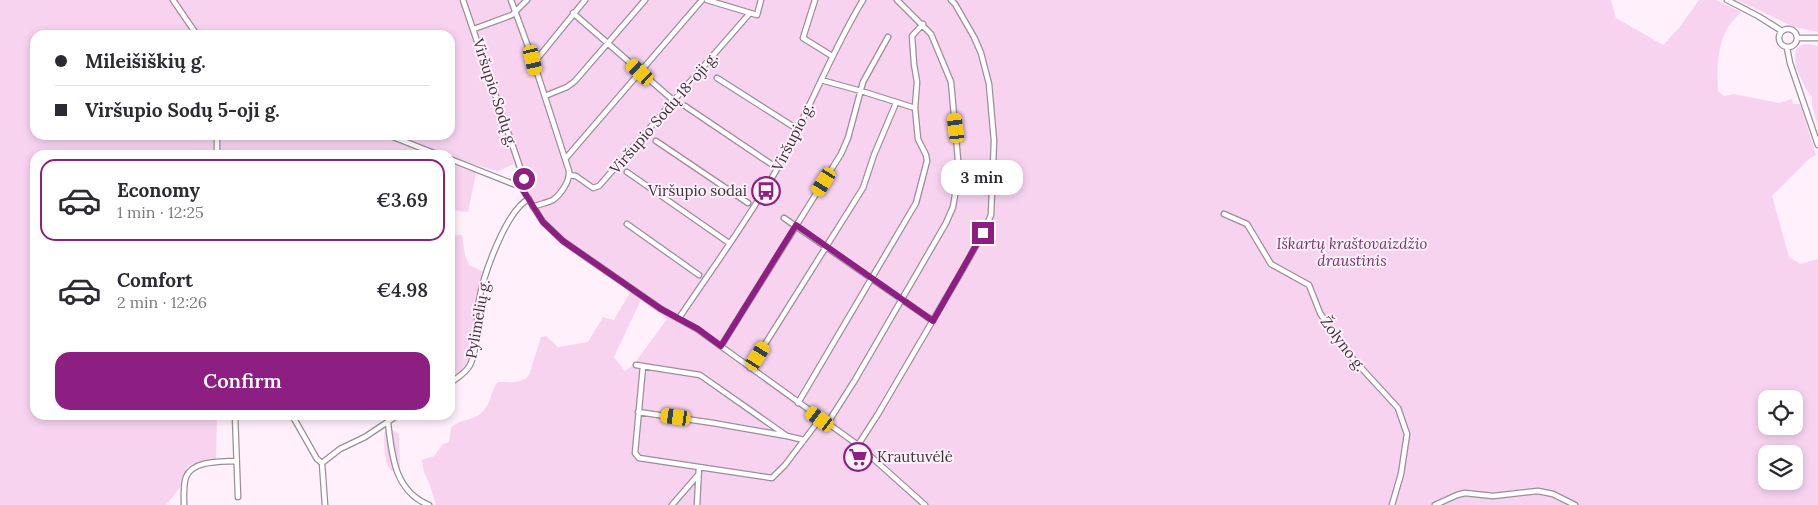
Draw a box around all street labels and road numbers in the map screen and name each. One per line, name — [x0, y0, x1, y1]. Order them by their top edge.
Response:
street label: Viršupio Sodų g. — [469, 35, 522, 150]
street label: Viršupio Sodų 18-oji g. — [605, 48, 722, 178]
street label: Viršupio g. — [767, 99, 818, 175]
street label: Pylimėlių g. — [461, 278, 494, 360]
street label: Žolyno g. — [1317, 313, 1370, 375]

